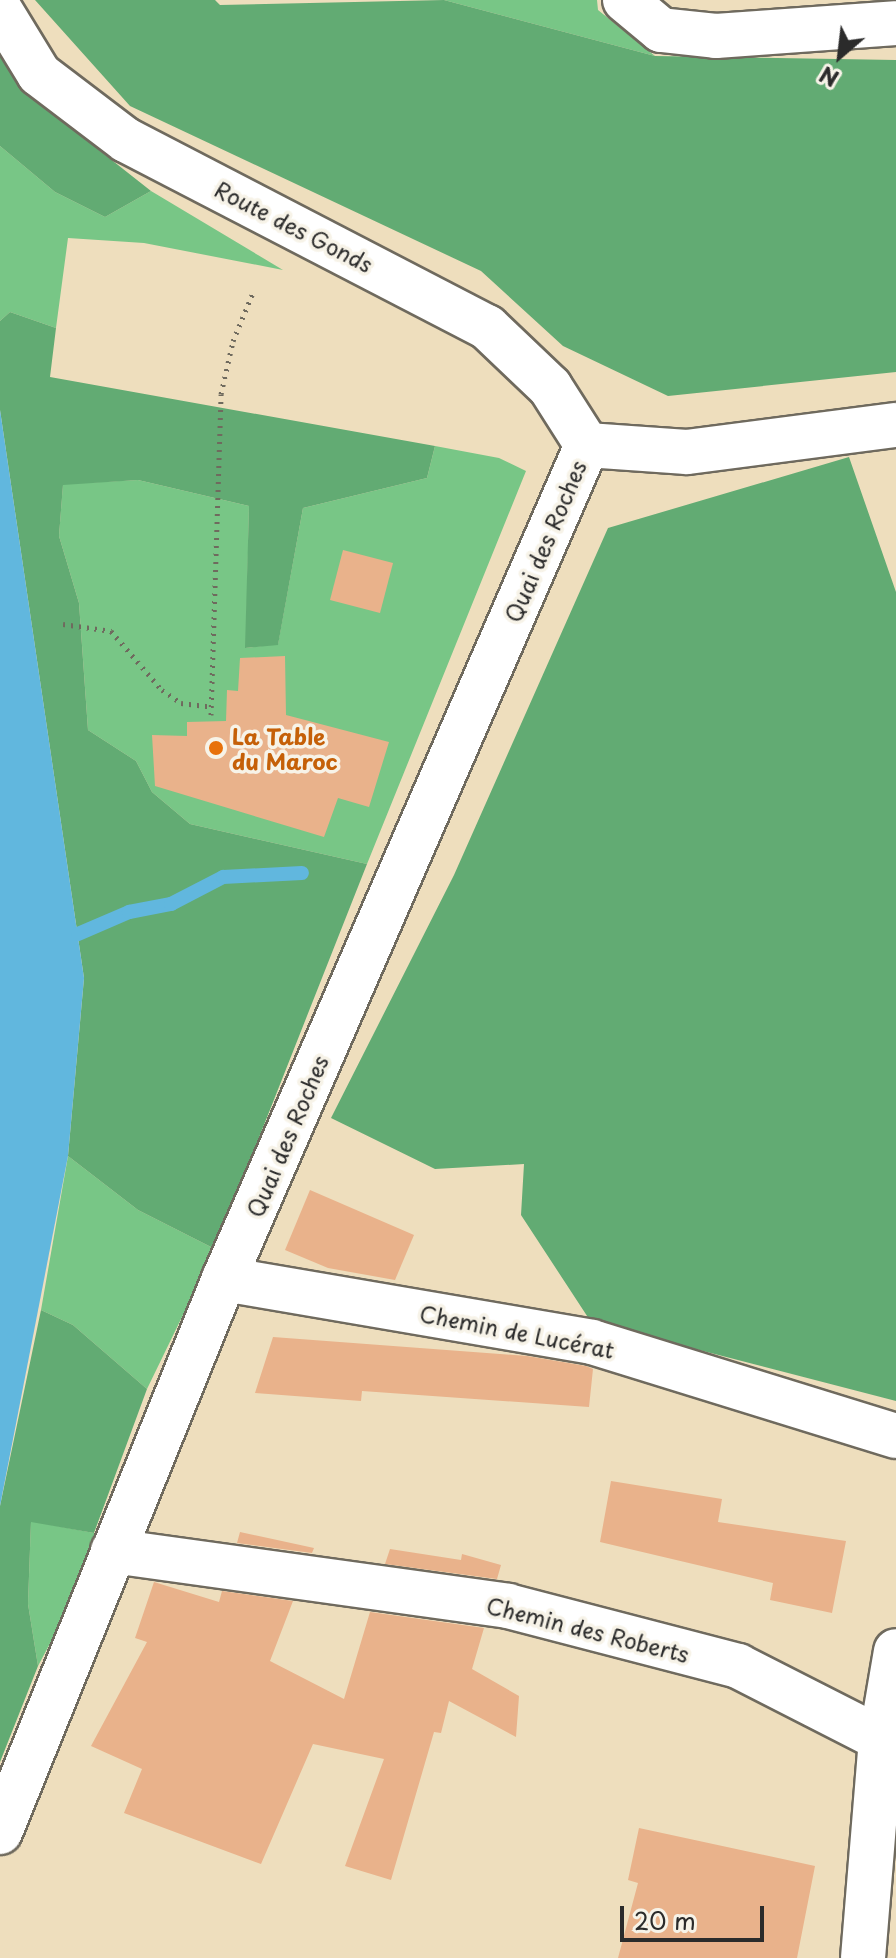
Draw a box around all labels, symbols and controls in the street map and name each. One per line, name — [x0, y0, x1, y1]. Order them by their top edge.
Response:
north arrow — [800, 16, 880, 96]
text: N — [813, 59, 844, 96]
street label: Route des Gonds — [210, 175, 378, 277]
street label: Quai des Roches — [499, 457, 591, 625]
place label: La Table du Maroc — [232, 722, 338, 774]
marker: La Table du Maroc — [207, 739, 225, 757]
street label: Quai des Roches — [241, 1052, 333, 1220]
street label: Chemin de Lucérat — [417, 1299, 617, 1363]
street label: Chemin des Roberts — [483, 1591, 693, 1667]
scale bar — [624, 1890, 768, 1940]
text: 20 m — [634, 1902, 696, 1938]

